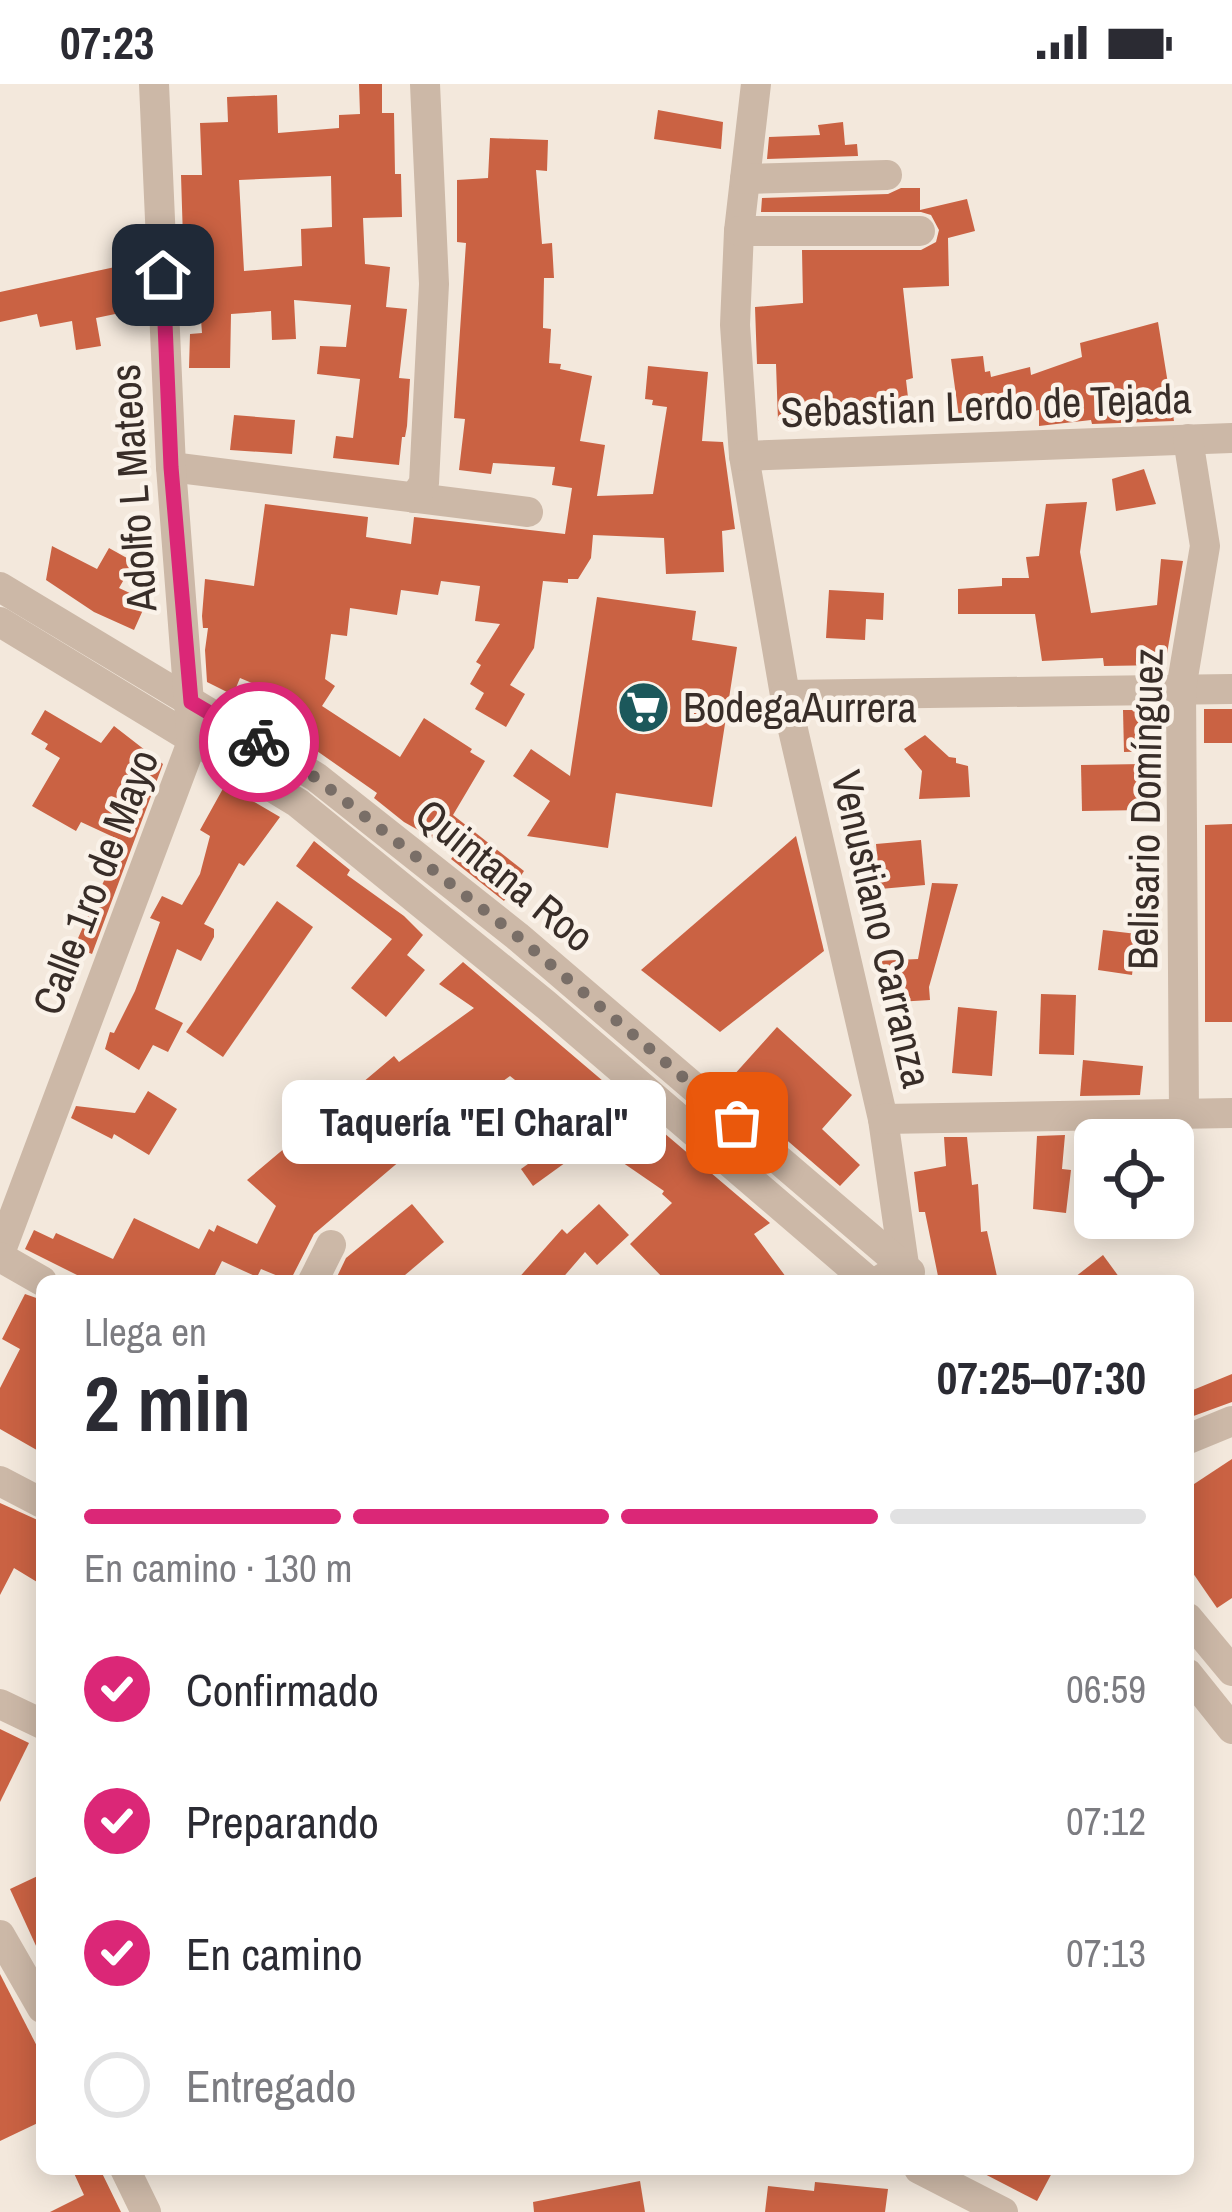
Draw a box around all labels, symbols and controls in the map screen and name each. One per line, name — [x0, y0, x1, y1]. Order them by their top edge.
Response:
text: 07:23 — [60, 12, 154, 73]
pin — [112, 224, 214, 326]
icon: home — [130, 242, 196, 308]
street label: Adolfo L Mateos — [96, 363, 170, 614]
street label: Sebastian Lerdo de Tejada — [780, 370, 1192, 440]
street label: Belisario Domínguez — [1114, 648, 1176, 970]
supermarket icon: BodegaAurrera — [616, 679, 672, 735]
place label: BodegaAurrera — [683, 679, 917, 735]
courier — [199, 682, 319, 802]
icon: bike — [226, 709, 292, 775]
street label: Calle 1ro de Mayo — [19, 742, 171, 1022]
street label: Venustiano Carranza — [818, 765, 946, 1093]
street label: Quintana Roo — [404, 786, 606, 964]
pin — [686, 1072, 788, 1174]
callout: Taquería "El Charal" — [281, 1081, 665, 1165]
icon: bag — [704, 1090, 770, 1156]
text: Taquería "El Charal" — [320, 1096, 628, 1148]
map controls — [1074, 1119, 1194, 1239]
button: locate — [1074, 1119, 1194, 1239]
text: Llega en — [84, 1306, 207, 1358]
text: 07:25–07:30 — [937, 1347, 1146, 1408]
text: 2 min — [84, 1350, 251, 1455]
text: En camino · 130 m — [84, 1542, 352, 1594]
icon: check — [84, 1656, 150, 1722]
text: Confirmado — [186, 1659, 379, 1720]
text: 06:59 — [1066, 1663, 1146, 1715]
icon: check — [84, 1788, 150, 1854]
text: Preparando — [186, 1791, 379, 1852]
text: 07:12 — [1066, 1795, 1146, 1847]
icon: check — [84, 1920, 150, 1986]
text: En camino — [186, 1923, 362, 1984]
text: 07:13 — [1066, 1927, 1146, 1979]
text: Entregado — [186, 2055, 356, 2116]

